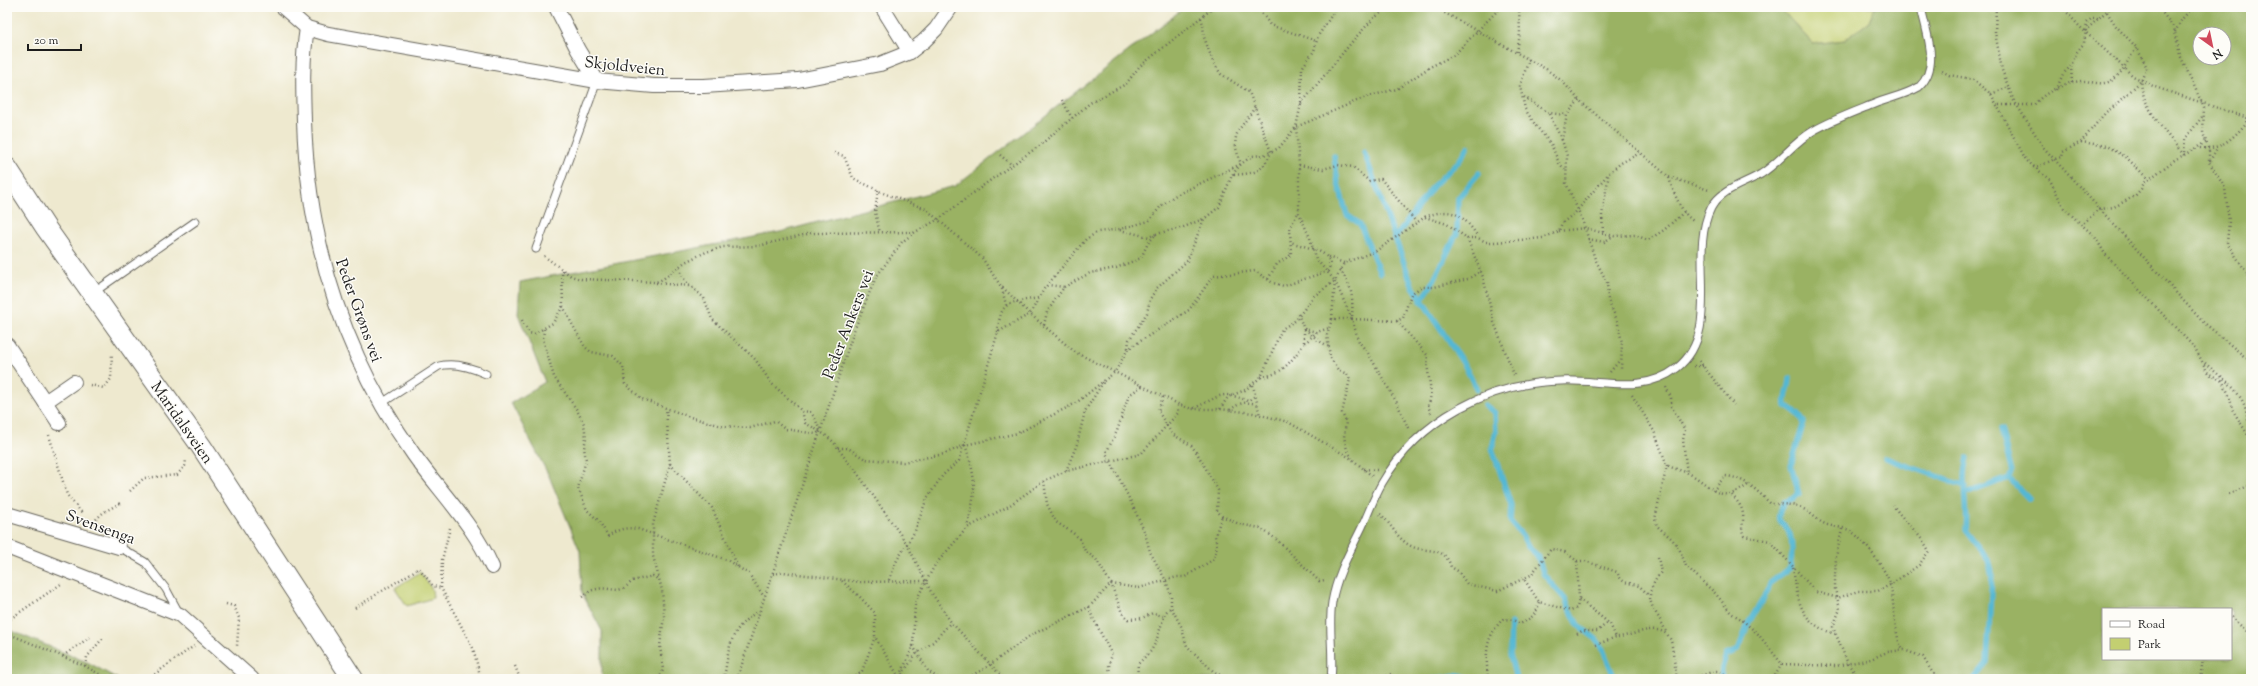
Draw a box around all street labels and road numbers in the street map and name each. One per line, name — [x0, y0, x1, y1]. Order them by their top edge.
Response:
street label: Skjoldveien — [583, 52, 667, 83]
street label: Peder Grøns vei — [328, 256, 387, 366]
street label: Peder Ankers vei — [818, 266, 881, 383]
street label: Maridalsveien — [144, 377, 218, 470]
street label: Svensenga — [62, 505, 139, 552]

